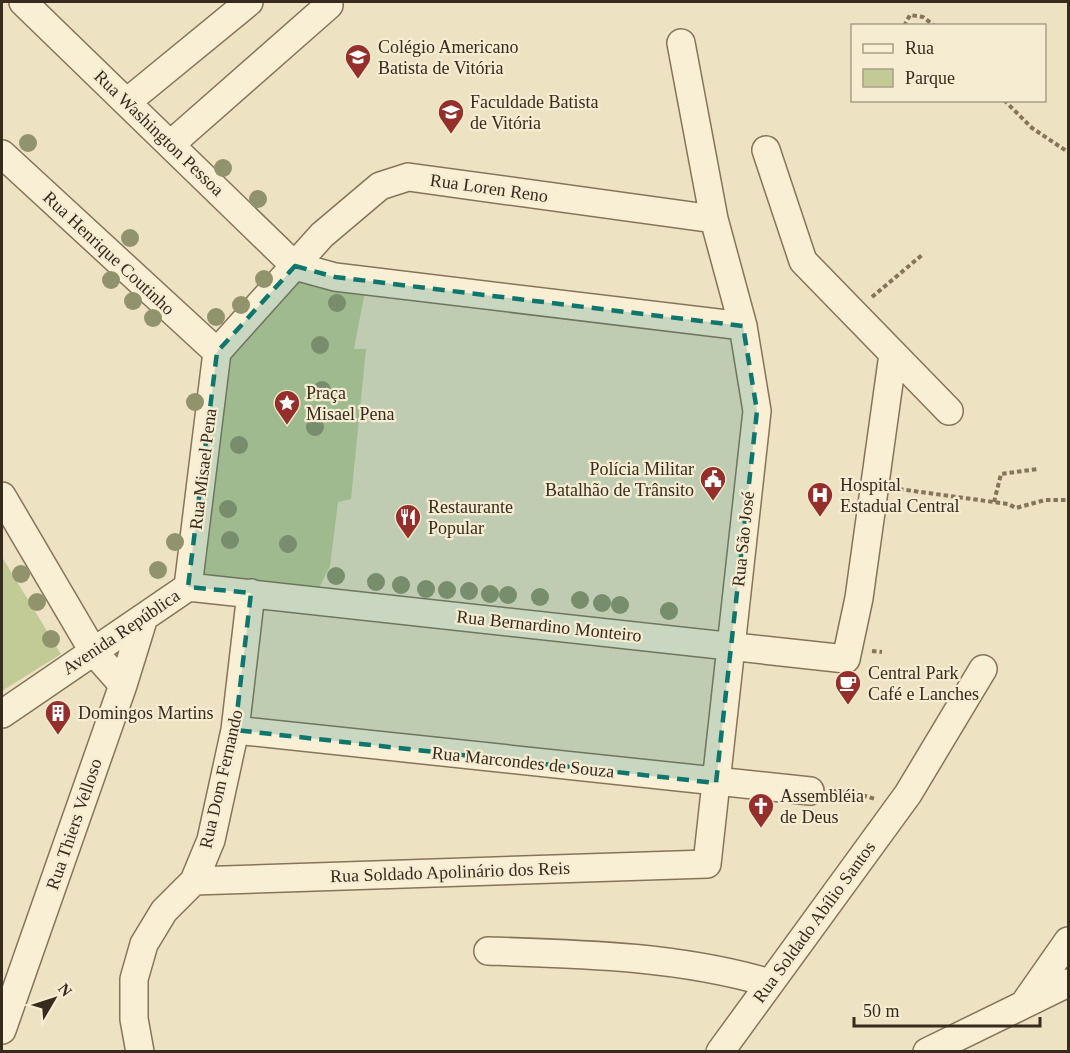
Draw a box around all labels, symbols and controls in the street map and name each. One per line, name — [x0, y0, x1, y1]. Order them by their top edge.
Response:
legend — [851, 24, 1046, 102]
place label: Colégio Americano Batista de Vitória — [378, 37, 518, 78]
text: Rua — [905, 38, 934, 58]
school or university icon: Colégio Americano Batista de Vitória — [343, 42, 373, 80]
street label: Rua Washington Pessoa — [90, 66, 228, 200]
text: Parque — [905, 68, 955, 88]
place label: Faculdade Batista de Vitória — [470, 92, 598, 133]
school or university icon: Faculdade Batista de Vitória — [436, 97, 466, 135]
street label: Rua Loren Reno — [429, 170, 549, 206]
street label: Rua Henrique Coutinho — [39, 187, 179, 319]
place label: Praça Misael Pena — [306, 383, 394, 424]
place icon: Praça Misael Pena — [272, 388, 302, 426]
street label: Rua Misael Pena — [186, 407, 220, 531]
place label: Polícia Militar Batalhão de Trânsito — [545, 459, 694, 500]
public building icon: Polícia Militar Batalhão de Trânsito — [698, 464, 728, 502]
place label: Hospital Estadual Central — [840, 475, 959, 516]
hospital icon: Hospital Estadual Central — [805, 480, 835, 518]
street label: Rua São José — [728, 490, 758, 588]
place label: Restaurante Popular — [428, 497, 513, 538]
restaurant icon: Restaurante Popular — [393, 502, 423, 540]
street label: Avenida República — [59, 585, 183, 679]
street label: Rua Bernardino Monteiro — [455, 606, 643, 646]
place label: Central Park Café e Lanches — [868, 663, 979, 704]
cafe icon: Central Park Café e Lanches — [833, 668, 863, 706]
building icon: Domingos Martins — [43, 698, 73, 736]
place label: Domingos Martins — [78, 703, 214, 723]
street label: Rua Dom Fernando — [195, 708, 247, 850]
street label: Rua Marcondes de Souza — [431, 742, 615, 782]
street label: Rua Thiers Velloso — [42, 756, 106, 892]
place label: Assembléia de Deus — [780, 786, 864, 827]
church icon: Assembléia de Deus — [746, 791, 776, 829]
street label: Rua Soldado Abílio Santos — [749, 837, 879, 1007]
street label: Rua Soldado Apolinário dos Reis — [330, 858, 570, 886]
north arrow — [24, 969, 84, 1029]
text: N — [55, 980, 76, 1000]
scale bar — [854, 990, 1040, 1028]
text: 50 m — [863, 1001, 900, 1021]

